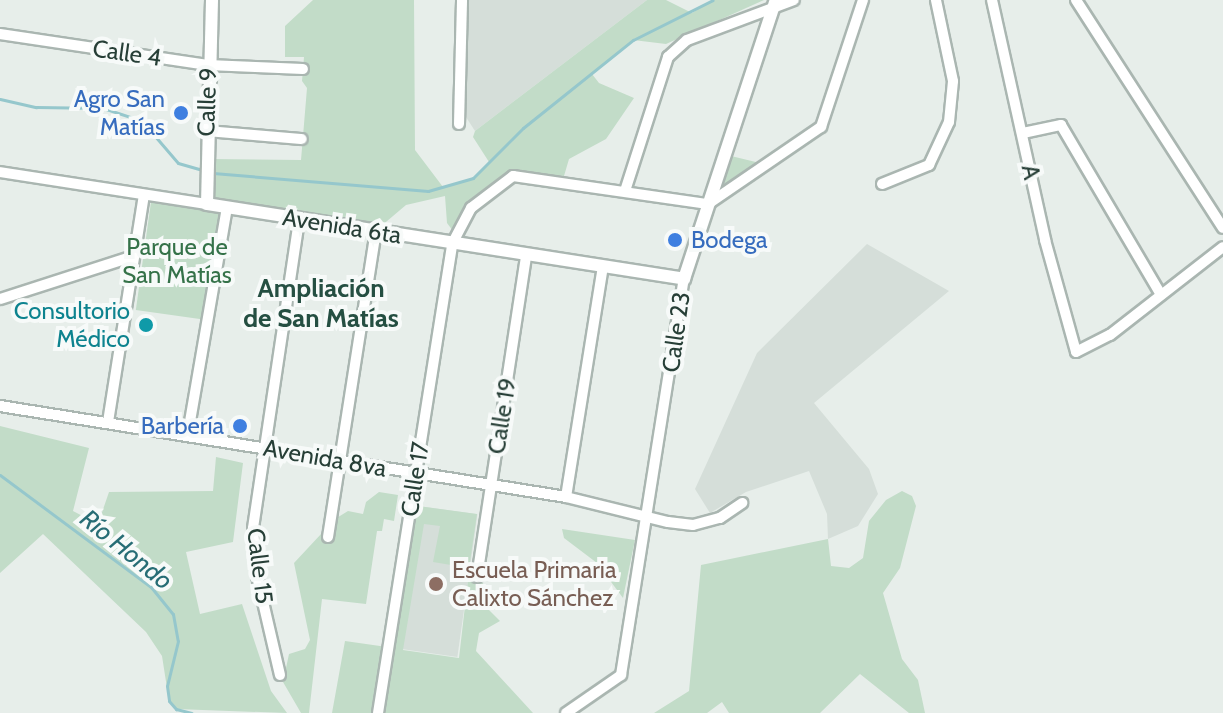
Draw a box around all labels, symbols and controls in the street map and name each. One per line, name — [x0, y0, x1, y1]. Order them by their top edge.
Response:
street label: Calle 4 — [91, 34, 163, 72]
street label: Calle 9 — [191, 67, 223, 137]
place label: Agro San Matías — [74, 85, 165, 141]
marker: Agro San Matías — [172, 104, 190, 122]
street label: A — [1015, 162, 1047, 182]
street label: Avenida 6ta — [281, 202, 403, 250]
place label: Bodega — [691, 226, 768, 254]
marker: Bodega — [666, 231, 684, 249]
park label: Parque de San Matías — [122, 233, 232, 289]
district label: Ampliación de San Matías — [243, 273, 399, 334]
street label: Calle 23 — [656, 290, 696, 374]
place label: Consultorio Médico — [14, 297, 130, 353]
marker: Consultorio Médico — [137, 316, 155, 334]
street label: Calle 19 — [482, 376, 522, 456]
place label: Barbería — [141, 412, 224, 440]
marker: Barbería — [231, 417, 249, 435]
street label: Avenida 8va — [261, 433, 389, 483]
street label: Calle 17 — [395, 440, 435, 518]
water label: Río Hondo — [73, 503, 179, 597]
street label: Calle 15 — [241, 527, 279, 605]
place label: Escuela Primaria Calixto Sánchez — [452, 556, 616, 612]
marker: Escuela Primaria Calixto Sánchez — [427, 575, 445, 593]

